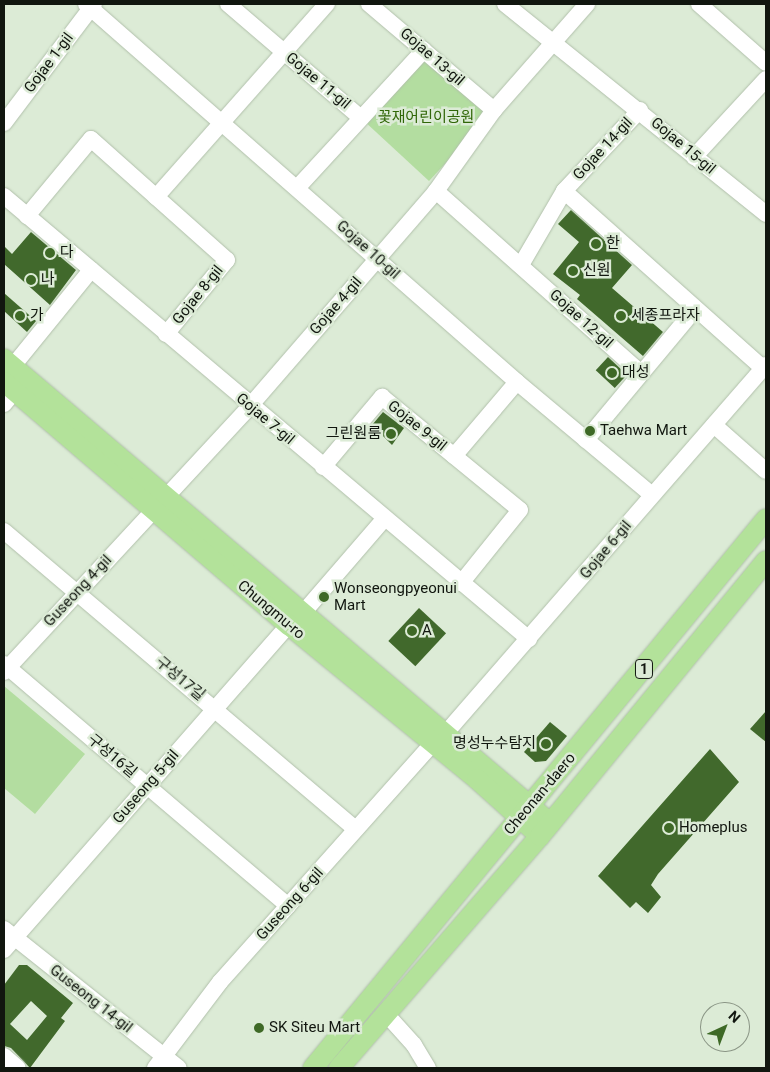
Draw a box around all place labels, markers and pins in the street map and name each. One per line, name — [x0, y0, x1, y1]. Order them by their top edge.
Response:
place label: 한 — [606, 235, 620, 253]
marker: 한 — [590, 238, 602, 250]
place label: 다 — [60, 244, 74, 262]
marker: 다 — [44, 247, 56, 259]
place label: 신원 — [583, 262, 611, 280]
marker: 신원 — [567, 265, 579, 277]
place label: 나 — [41, 271, 55, 289]
marker: 나 — [25, 274, 37, 286]
place label: 가 — [30, 307, 44, 325]
place label: 세종프라자 — [631, 307, 700, 325]
marker: 가 — [14, 310, 26, 322]
marker: 세종프라자 — [615, 310, 627, 322]
place label: 대성 — [622, 364, 650, 382]
marker: 대성 — [606, 367, 618, 379]
place label: Taehwa Mart — [600, 422, 687, 440]
place label: 그린원룸 — [326, 425, 381, 443]
marker: Taehwa Mart — [584, 425, 596, 437]
marker: 그린원룸 — [385, 428, 397, 440]
place label: Wonseongpyeonui Mart — [334, 579, 457, 614]
marker: Wonseongpyeonui Mart — [318, 591, 330, 603]
place label: A — [422, 622, 432, 640]
marker: A — [406, 625, 418, 637]
place label: 명성누수탐지 — [453, 735, 536, 753]
marker: 명성누수탐지 — [540, 738, 552, 750]
place label: Homeplus — [679, 819, 747, 837]
marker: Homeplus — [663, 822, 675, 834]
place label: SK Siteu Mart — [269, 1019, 360, 1037]
marker: SK Siteu Mart — [253, 1022, 265, 1034]

